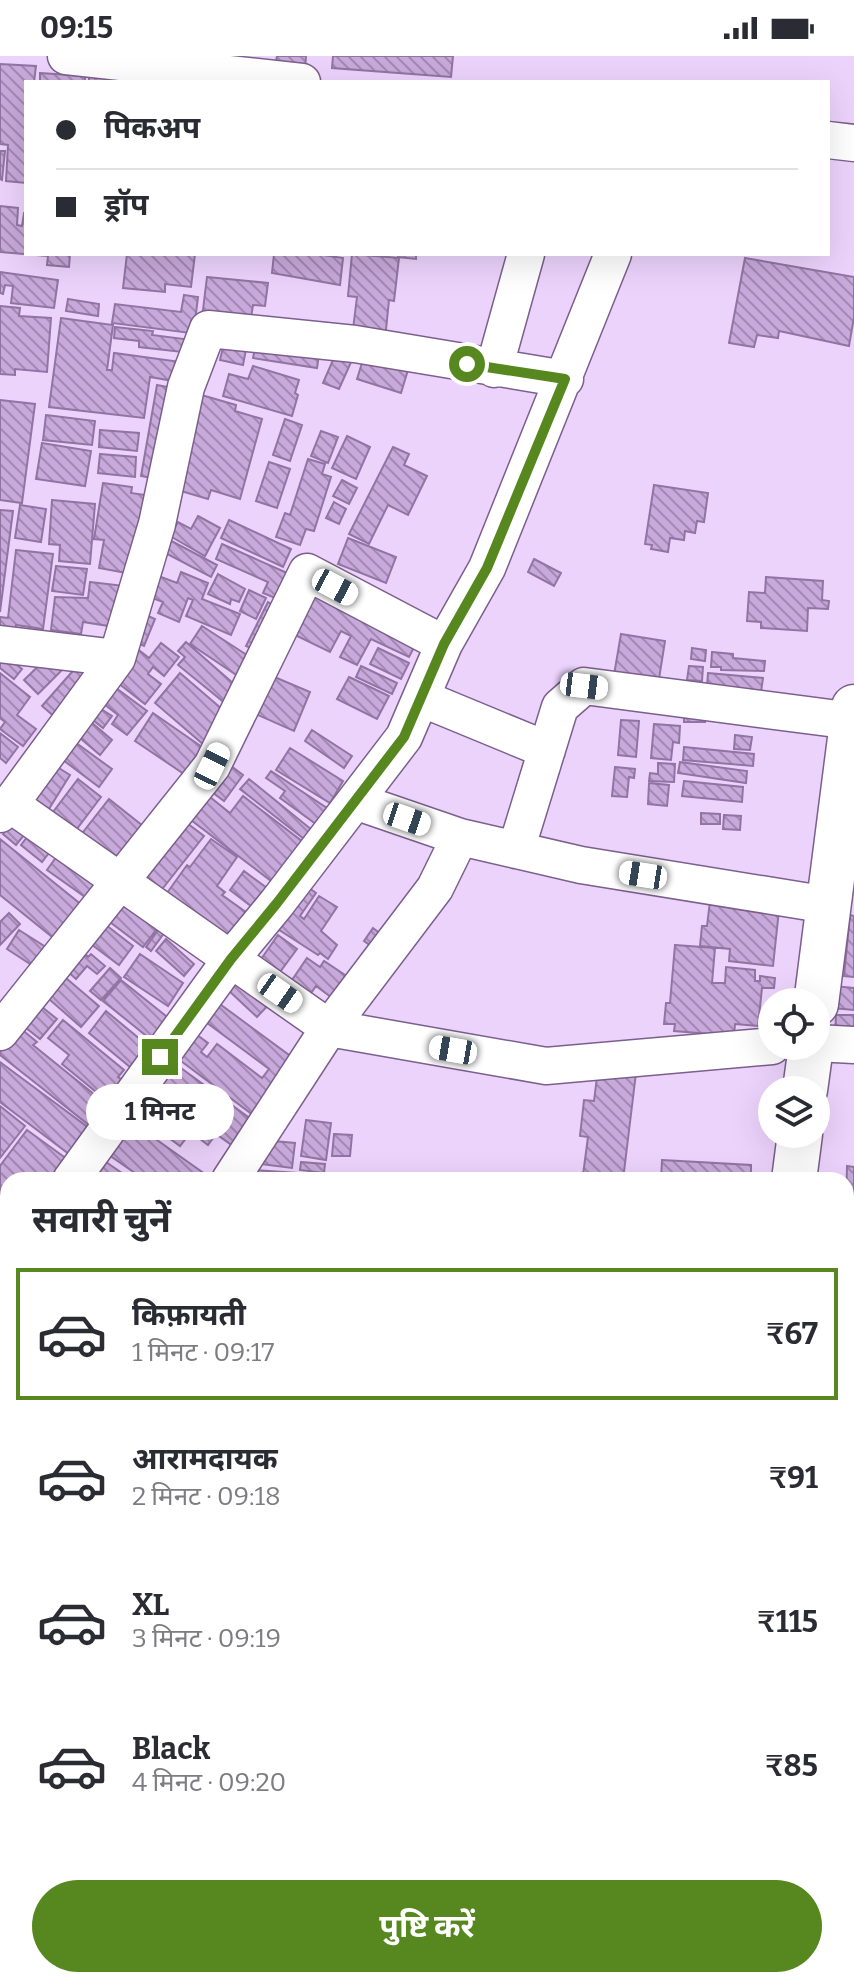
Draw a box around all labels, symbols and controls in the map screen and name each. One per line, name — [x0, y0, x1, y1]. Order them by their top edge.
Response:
text: 09:15 — [40, 10, 113, 46]
text: पिकअप — [104, 110, 200, 146]
text: ड्रॉप — [104, 187, 148, 223]
route start — [449, 346, 485, 382]
car — [308, 565, 362, 609]
car — [559, 671, 609, 701]
car — [191, 739, 233, 793]
car — [380, 800, 434, 838]
car — [617, 859, 669, 891]
car — [253, 969, 307, 1017]
map controls — [758, 988, 830, 1148]
button: locate — [758, 988, 830, 1060]
car — [427, 1034, 479, 1066]
route end — [142, 1039, 178, 1075]
button: layers — [758, 1076, 830, 1148]
callout: 1 मिनट — [86, 1085, 234, 1141]
text: 1 मिनट — [125, 1096, 195, 1127]
text: सवारी चुनें — [32, 1198, 171, 1242]
text: किफ़ायती — [132, 1297, 246, 1333]
icon: car — [36, 1298, 108, 1370]
text: ₹67 — [766, 1316, 818, 1352]
text: 1 मिनट · 09:17 — [132, 1337, 274, 1368]
text: आरामदायक — [132, 1441, 278, 1477]
icon: car — [36, 1442, 108, 1514]
text: ₹91 — [769, 1460, 818, 1496]
text: 2 मिनट · 09:18 — [132, 1481, 281, 1512]
icon: car — [36, 1586, 108, 1658]
text: XL — [132, 1587, 169, 1623]
text: ₹115 — [757, 1604, 818, 1640]
text: 3 मिनट · 09:19 — [132, 1623, 281, 1654]
icon: car — [36, 1730, 108, 1802]
text: Black — [132, 1731, 210, 1767]
text: ₹85 — [765, 1748, 818, 1784]
text: 4 मिनट · 09:20 — [132, 1767, 286, 1798]
button: पुष्टि करें — [32, 1880, 822, 1972]

